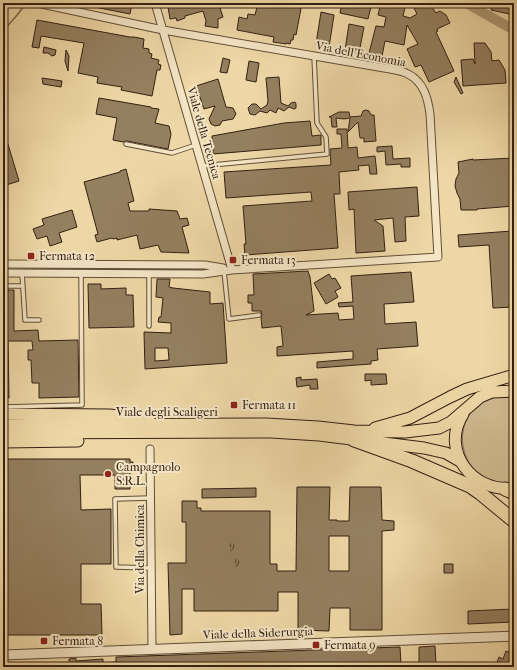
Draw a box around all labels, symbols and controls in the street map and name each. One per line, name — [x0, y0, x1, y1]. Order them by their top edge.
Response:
street label: Via dell'Economia — [314, 38, 408, 70]
street label: Viale della Tecnica — [184, 84, 224, 181]
place label: Fermata 12 — [39, 249, 95, 263]
marker: Fermata 12 — [26, 251, 36, 261]
place label: Fermata 13 — [241, 253, 296, 267]
marker: Fermata 13 — [228, 255, 238, 265]
place label: Fermata 11 — [242, 398, 296, 412]
marker: Fermata 11 — [229, 400, 239, 410]
street label: Viale degli Scaligeri — [115, 405, 218, 419]
place label: Campagnolo S.R.L. — [116, 460, 180, 488]
marker: Campagnolo S.R.L. — [103, 469, 113, 479]
street label: Via della Chimica — [133, 504, 147, 595]
house number: 9 — [229, 540, 235, 552]
house number: 9 — [234, 556, 240, 568]
street label: Viale della Siderurgia — [202, 624, 314, 642]
place label: Fermata 8 — [52, 634, 103, 648]
marker: Fermata 8 — [39, 636, 49, 646]
place label: Fermata 9 — [324, 638, 376, 652]
marker: Fermata 9 — [311, 640, 321, 650]

